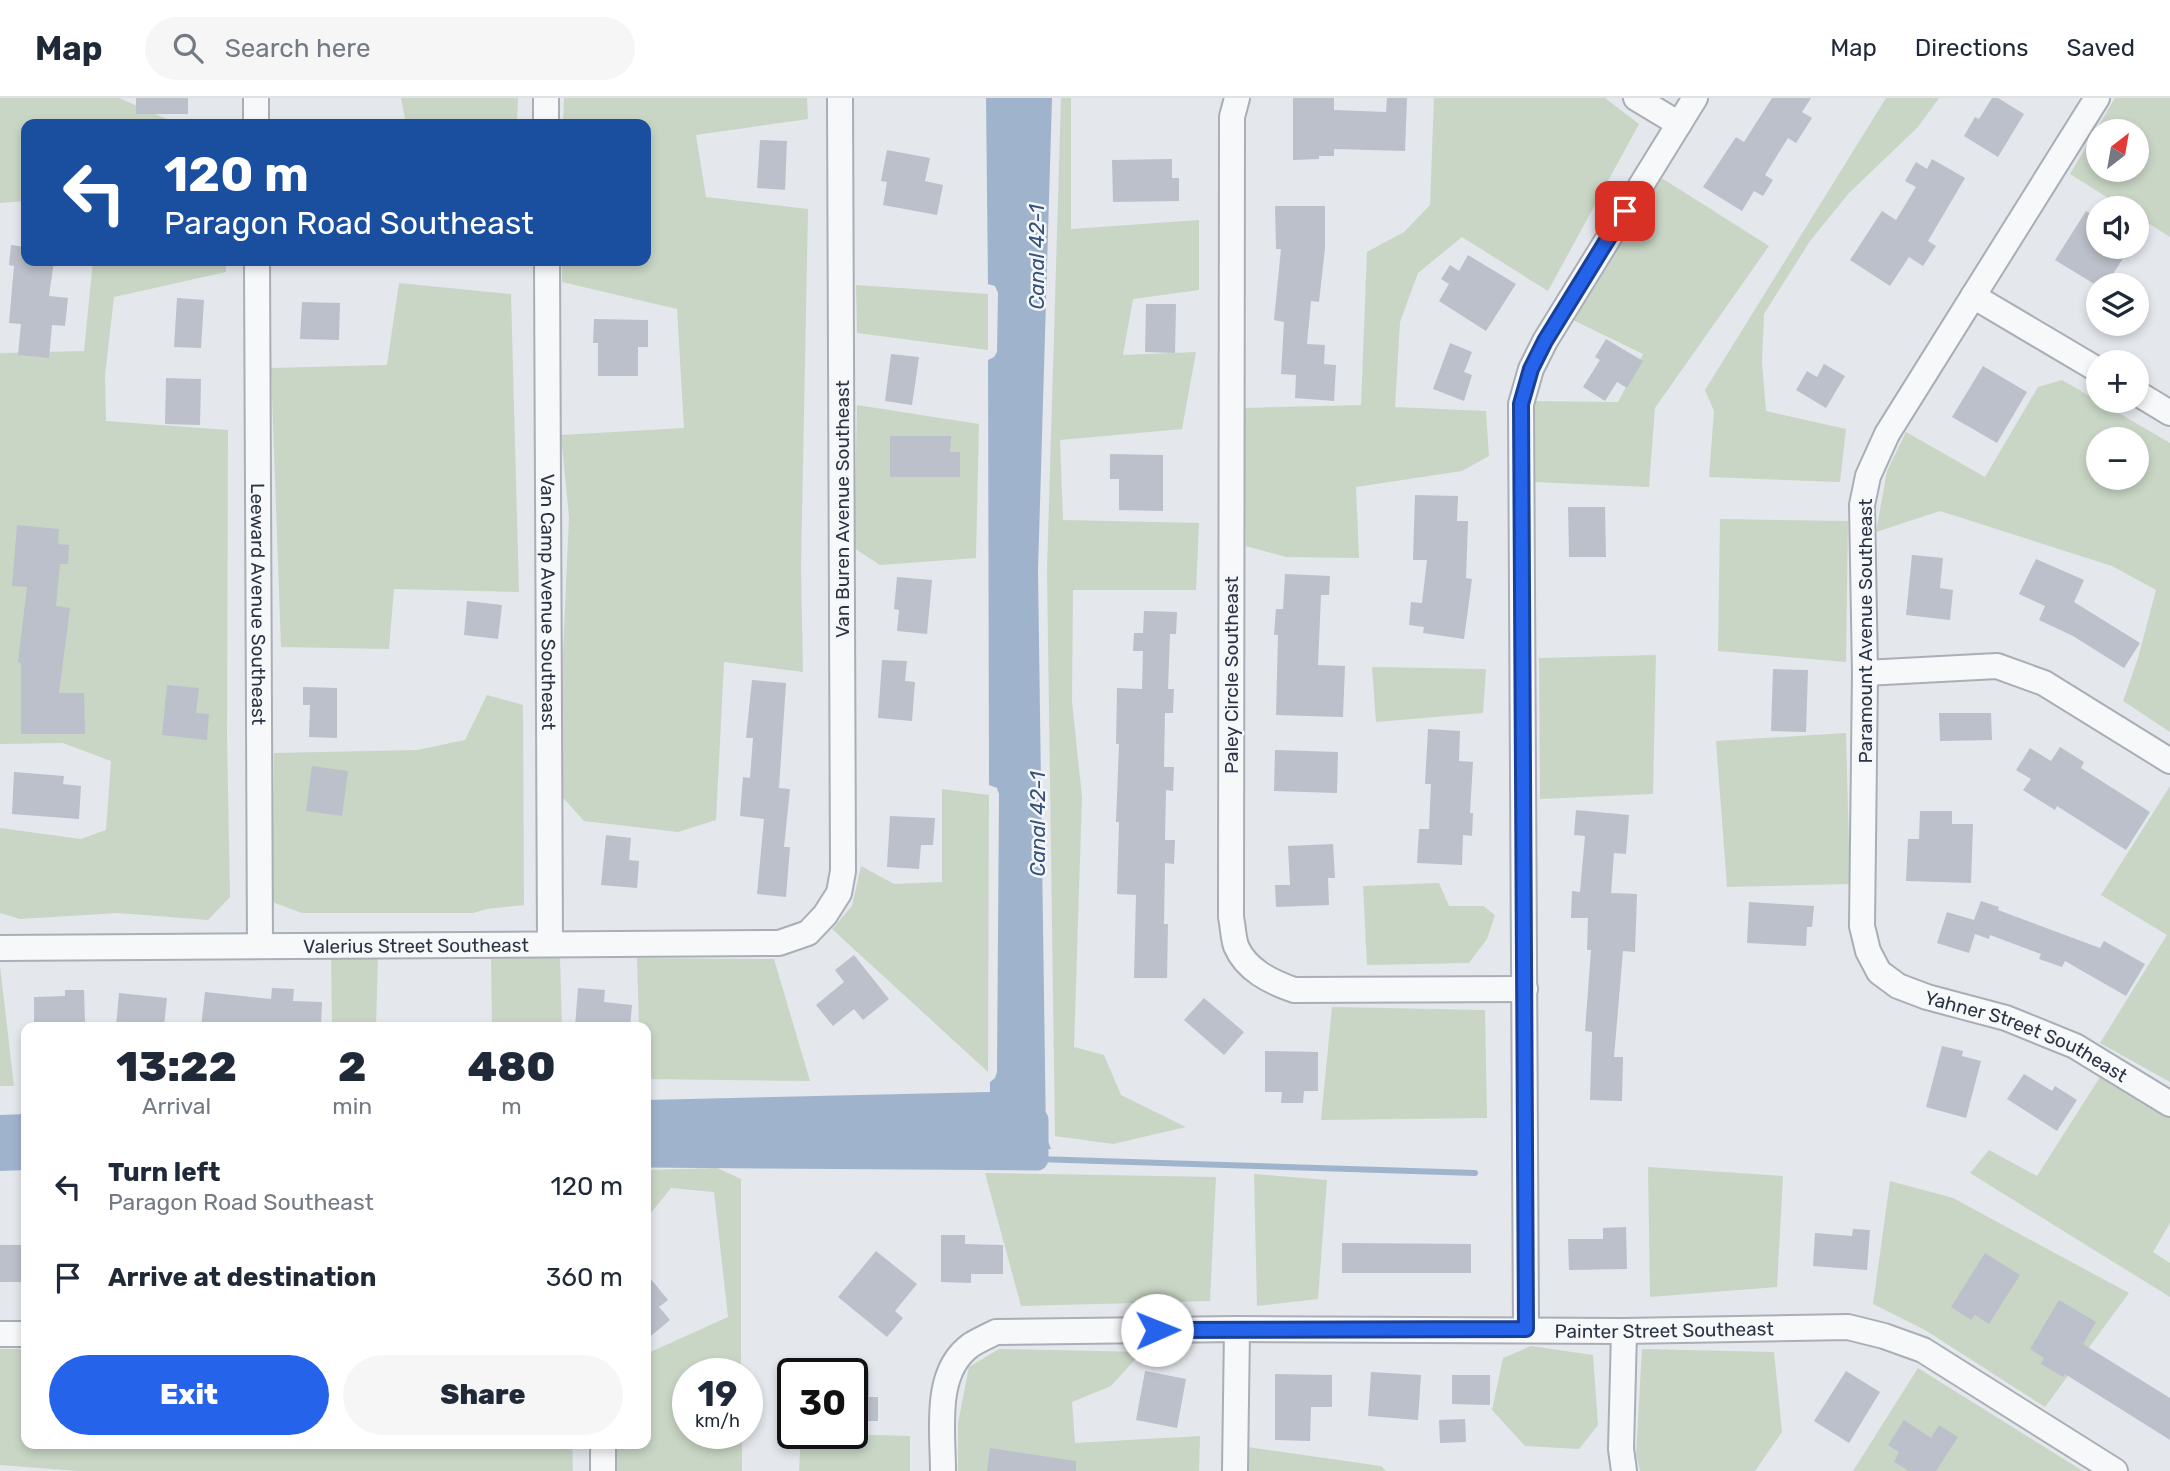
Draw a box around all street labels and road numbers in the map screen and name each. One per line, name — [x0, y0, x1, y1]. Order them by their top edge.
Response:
street label: Van Buren Avenue Southeast — [831, 379, 854, 638]
street label: Van Camp Avenue Southeast — [536, 474, 561, 731]
street label: Leeward Avenue Southeast — [246, 483, 271, 726]
street label: Paramount Avenue Southeast — [1854, 498, 1877, 763]
street label: Paley Circle Southeast — [1220, 575, 1243, 774]
street label: Valerius Street Southeast — [303, 933, 530, 958]
street label: Yahner Street Southeast — [1922, 985, 2132, 1087]
street label: Painter Street Southeast — [1555, 1317, 1774, 1343]

